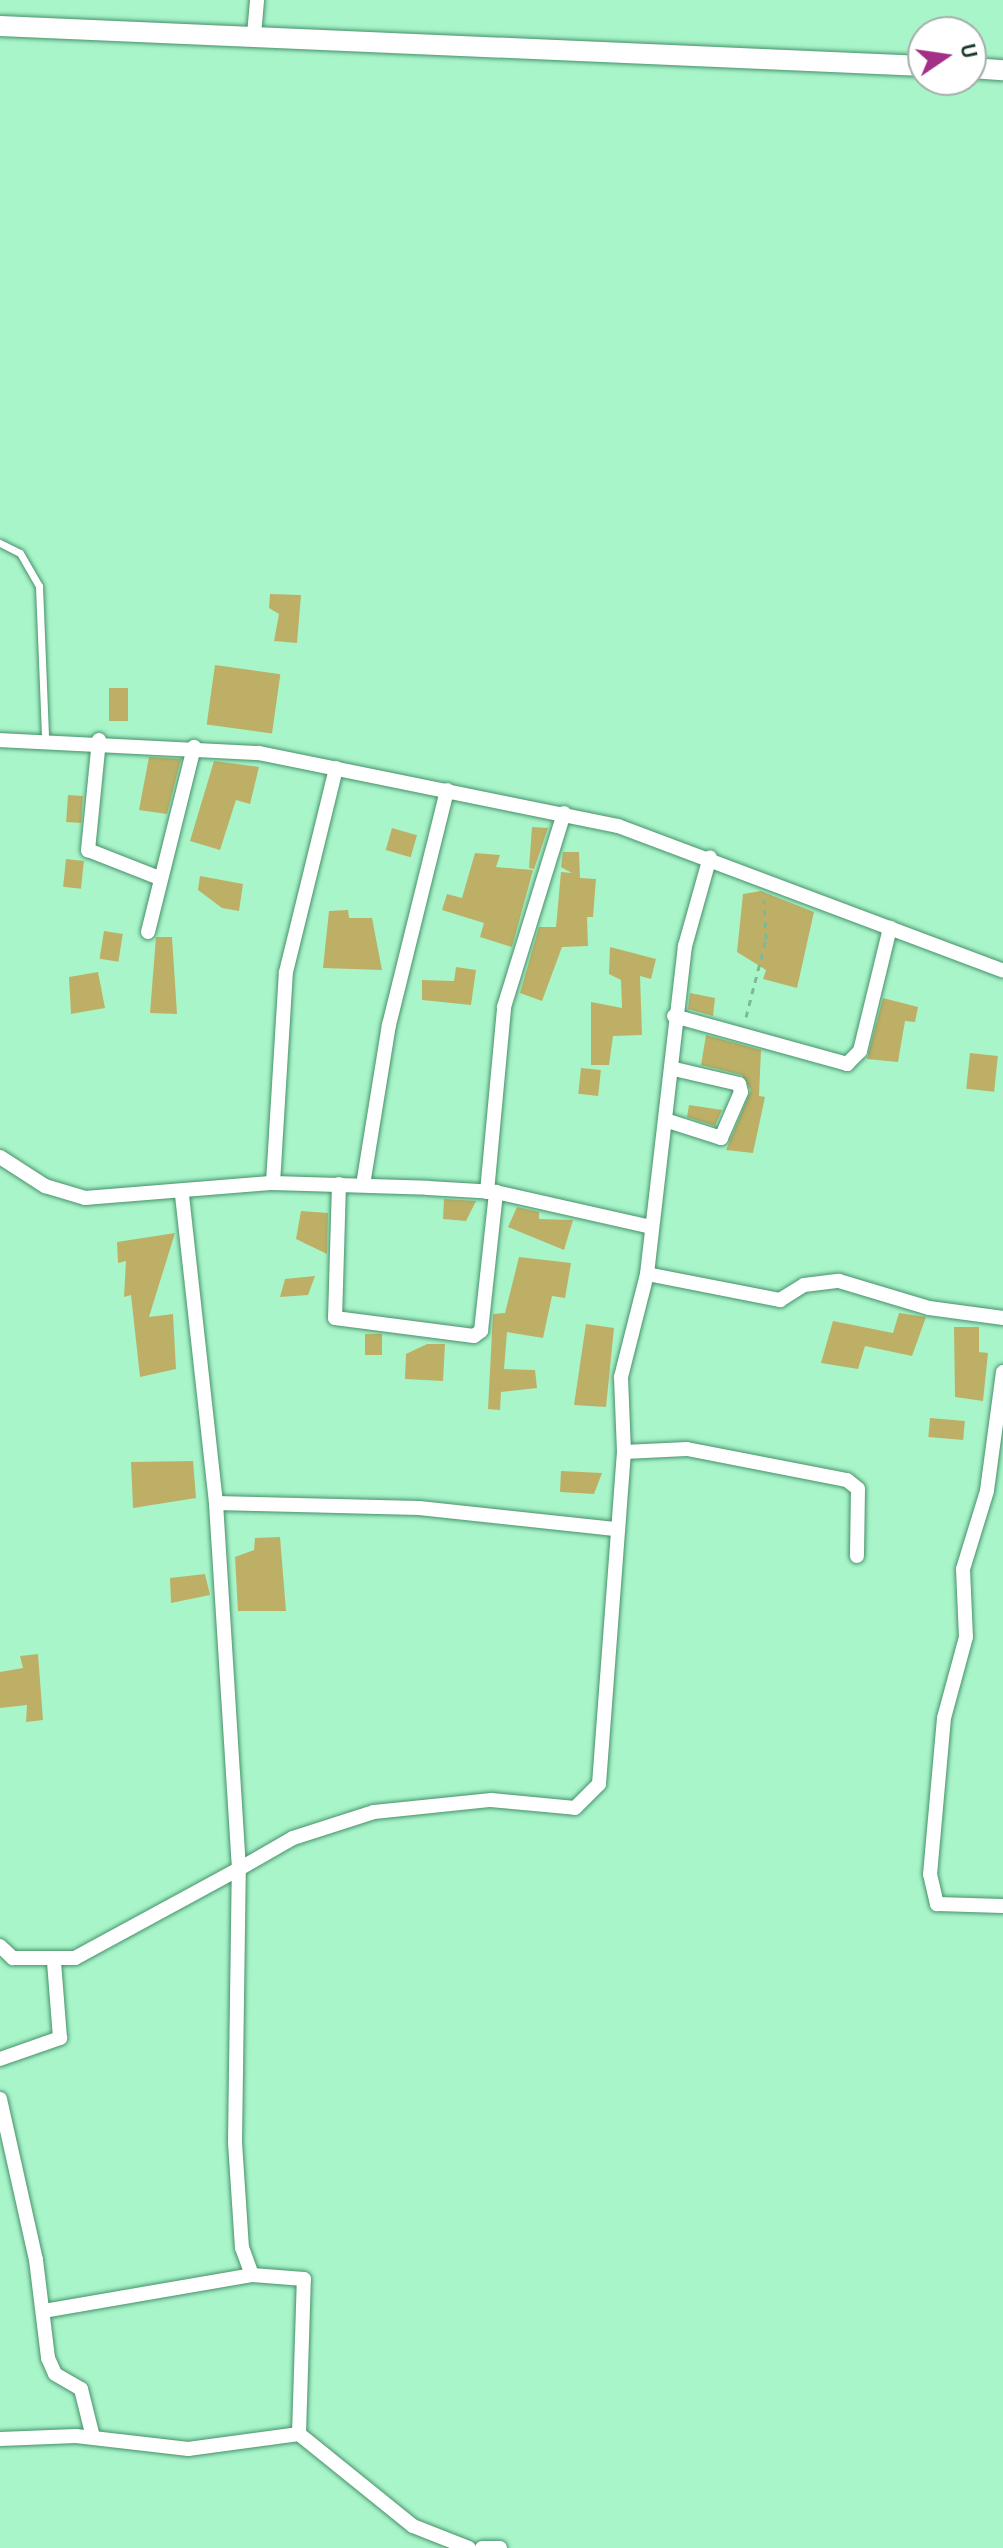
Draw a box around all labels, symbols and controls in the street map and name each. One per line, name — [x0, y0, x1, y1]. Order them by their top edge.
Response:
north arrow — [907, 16, 987, 96]
text: U — [956, 42, 981, 60]

